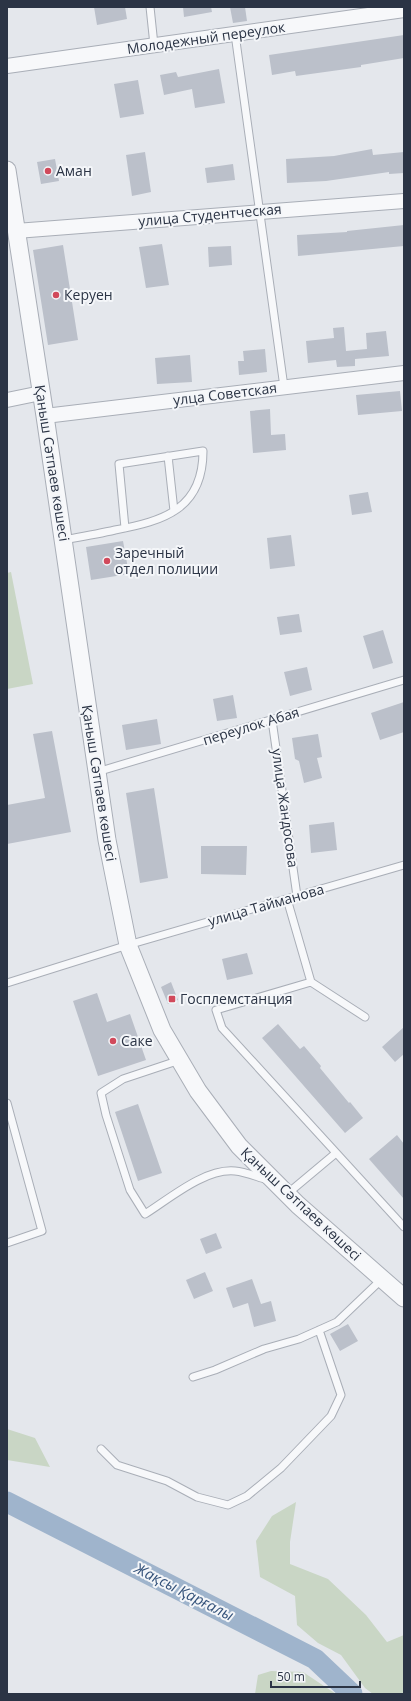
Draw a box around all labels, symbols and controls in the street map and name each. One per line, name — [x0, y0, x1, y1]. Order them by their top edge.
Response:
street label: Молодежный переулок — [126, 17, 287, 58]
place label: Аман — [56, 161, 92, 180]
marker: Аман — [43, 166, 53, 176]
street label: улица Студентческая — [138, 199, 282, 230]
place label: Керуен — [64, 285, 113, 304]
marker: Керуен — [51, 290, 61, 300]
street label: улца Советская — [172, 378, 278, 409]
street label: Қаныш Сәтпаев көшесі — [31, 383, 74, 543]
place label: Заречный отдел полиции — [115, 543, 218, 578]
marker: Заречный отдел полиции — [102, 556, 112, 566]
street label: переулок Абая — [200, 702, 301, 749]
street label: Қаныш Сәтпаев көшесі — [78, 703, 121, 863]
street label: улица Жандосова — [268, 747, 303, 869]
street label: улица Тайманова — [206, 879, 326, 930]
place label: Госплемстанция — [180, 989, 293, 1008]
marker: Госплемстанция — [167, 994, 177, 1004]
place label: Саке — [121, 1031, 153, 1050]
marker: Саке — [108, 1036, 118, 1046]
street label: Қаныш Сәтпаев көшесі — [237, 1143, 366, 1265]
water label: Жақсы Қарғалы — [131, 1557, 238, 1625]
scale bar — [271, 1663, 360, 1689]
text: 50 m — [277, 1668, 305, 1685]

